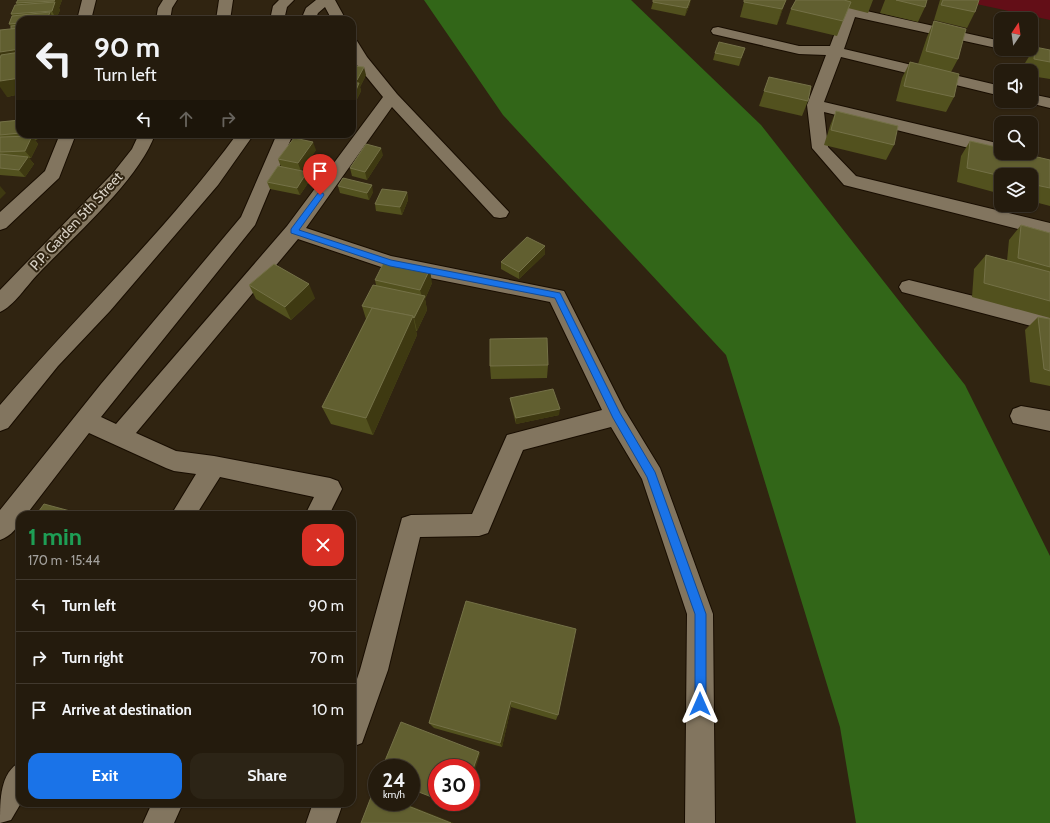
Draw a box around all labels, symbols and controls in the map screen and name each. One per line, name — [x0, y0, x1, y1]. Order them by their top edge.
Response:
north arrow — [994, 12, 1038, 56]
map controls — [994, 12, 1038, 212]
text: 90 m — [94, 30, 160, 64]
icon: left — [28, 32, 80, 84]
text: Turn left — [94, 64, 157, 86]
button: sound — [994, 64, 1038, 108]
icon: left — [133, 108, 155, 130]
icon: ahead — [175, 108, 197, 130]
icon: right — [217, 108, 239, 130]
button: search — [994, 116, 1038, 160]
pin — [303, 154, 337, 195]
icon: arrive — [309, 160, 331, 182]
street label: P.P. Garden 5th Street — [26, 168, 126, 274]
button: layers — [994, 168, 1038, 212]
text: 1 min — [28, 522, 82, 551]
button: close — [302, 524, 344, 566]
text: 170 m · 15:44 — [28, 552, 100, 568]
icon: left — [28, 595, 50, 617]
text: Turn left — [62, 597, 116, 615]
text: 90 m — [308, 597, 344, 615]
icon: right — [28, 647, 50, 669]
text: Turn right — [62, 649, 123, 667]
text: 70 m — [310, 649, 344, 667]
position arrow — [679, 683, 721, 725]
icon: arrive — [28, 699, 50, 721]
text: Arrive at destination — [62, 701, 192, 719]
text: 10 m — [312, 701, 344, 719]
button: Exit — [28, 753, 182, 799]
button: Share — [190, 753, 344, 799]
speed limit sign: 30 — [428, 759, 480, 811]
text: 24 — [383, 768, 406, 792]
text: km/h — [383, 788, 405, 801]

